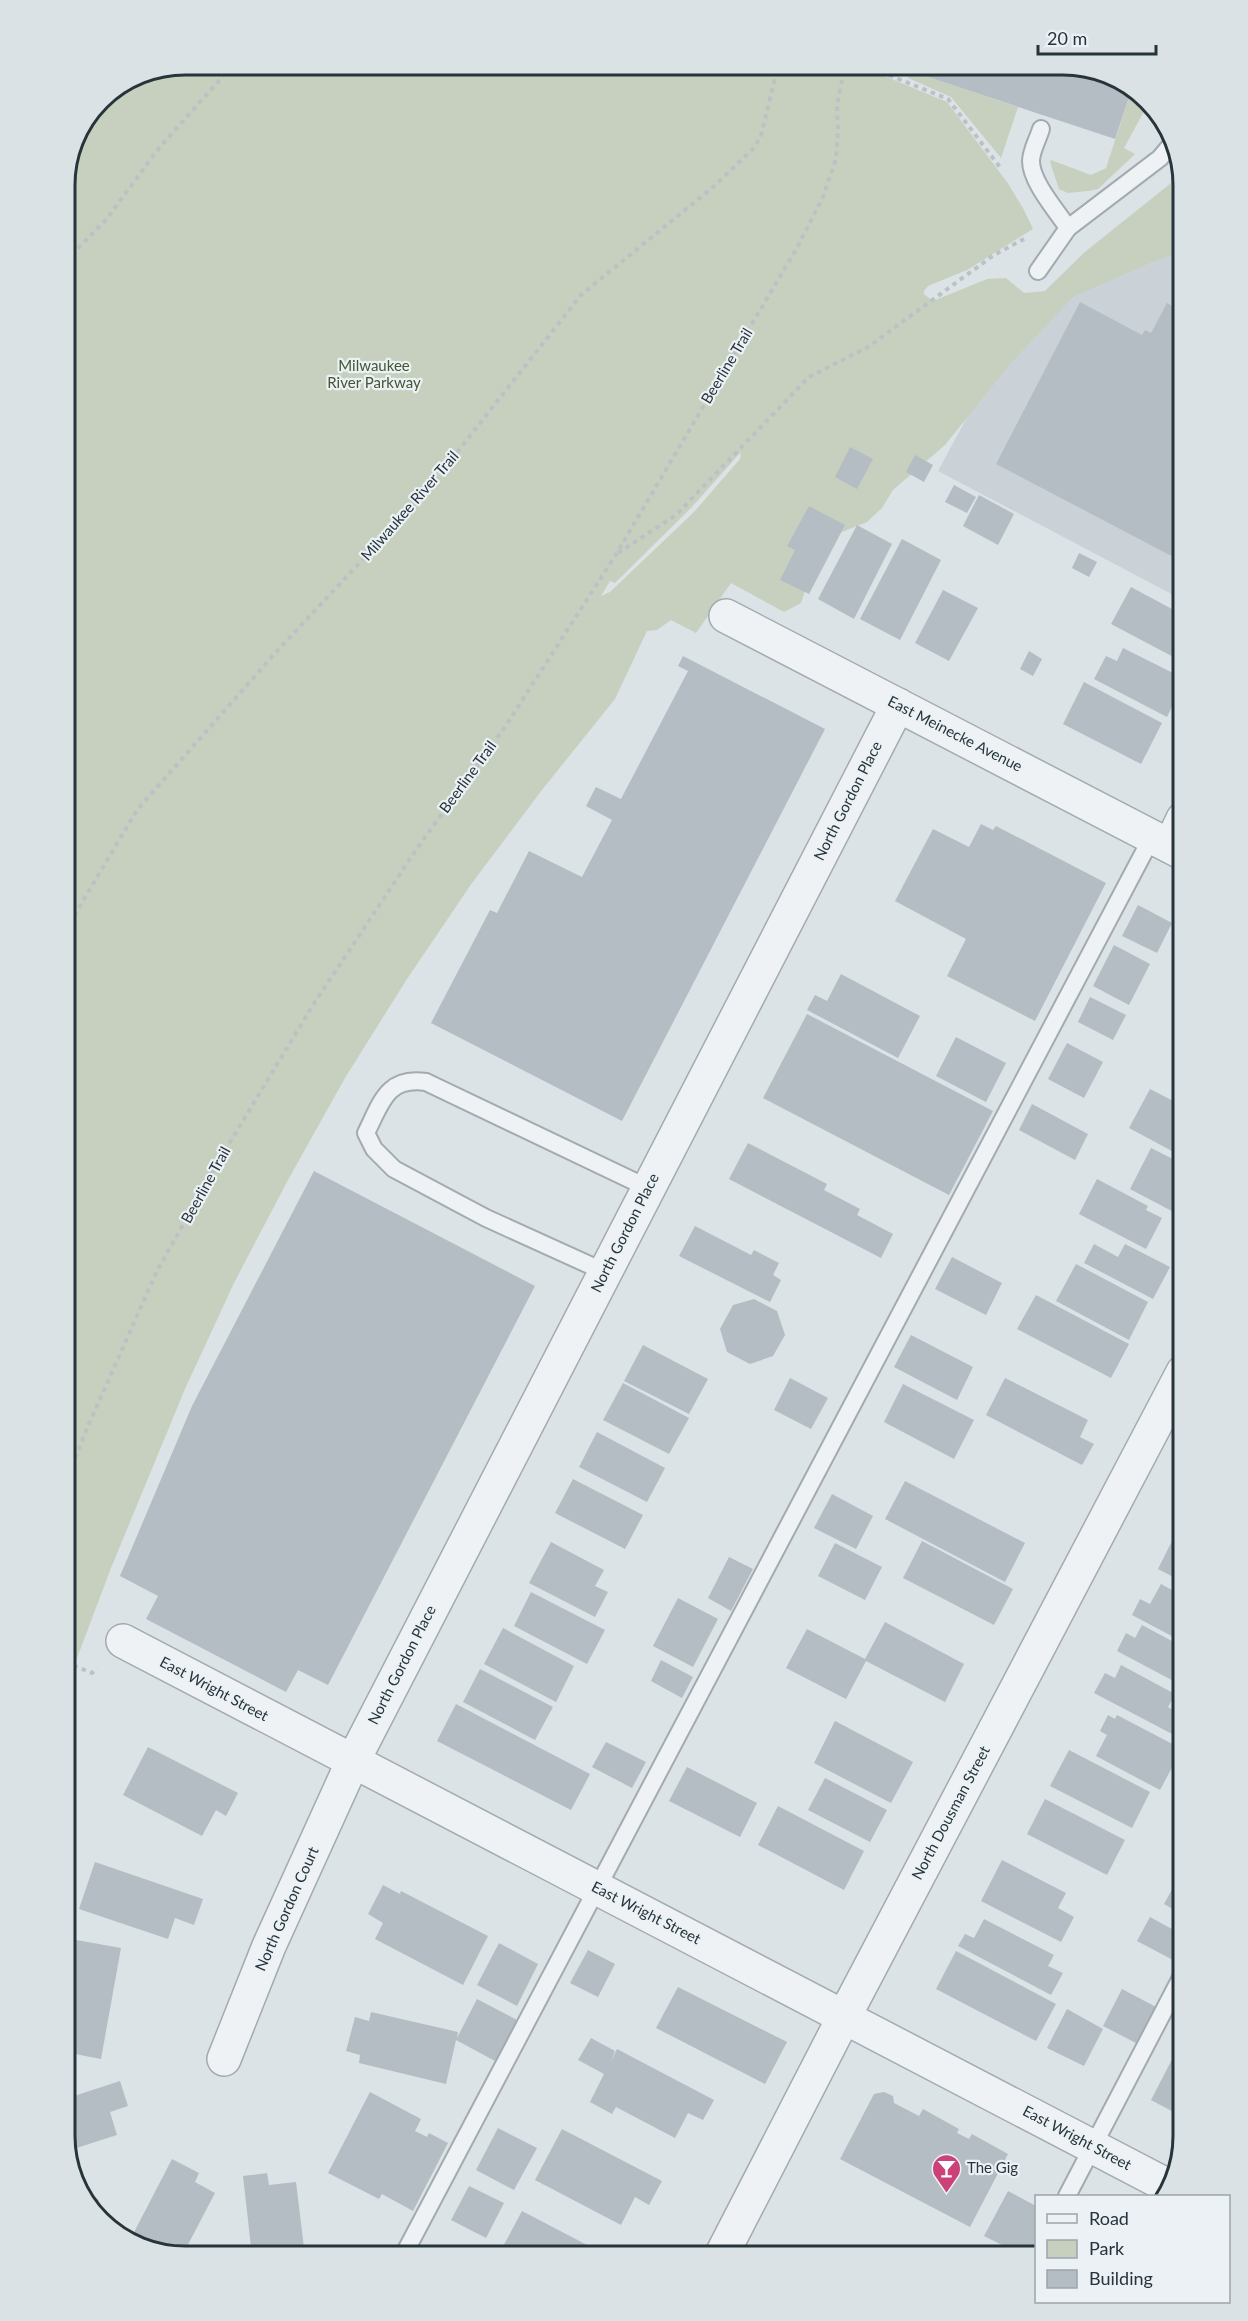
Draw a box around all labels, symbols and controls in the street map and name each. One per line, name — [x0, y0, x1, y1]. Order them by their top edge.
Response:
scale bar — [1038, 18, 1156, 56]
text: 20 m — [1047, 27, 1087, 49]
street label: Beerline Trail — [697, 324, 756, 406]
park label: Milwaukee River Parkway — [327, 356, 421, 391]
street label: Milwaukee River Trail — [357, 447, 462, 564]
street label: East Meinecke Avenue — [885, 691, 1026, 775]
street label: Beerline Trail — [435, 737, 499, 816]
street label: North Gordon Place — [809, 738, 885, 863]
street label: Beerline Trail — [177, 1143, 234, 1226]
street label: North Gordon Place — [586, 1170, 662, 1295]
street label: North Gordon Place — [363, 1602, 439, 1727]
street label: East Wright Street — [157, 1652, 272, 1725]
street label: North Dousman Street — [907, 1742, 993, 1883]
street label: North Gordon Court — [251, 1843, 322, 1973]
street label: East Wright Street — [589, 1877, 705, 1948]
street label: East Wright Street — [1020, 2101, 1135, 2174]
bar icon: The Gig — [930, 2152, 962, 2194]
place label: The Gig — [967, 2158, 1018, 2176]
legend — [1035, 2195, 1230, 2303]
text: Road — [1089, 2207, 1129, 2229]
text: Park — [1089, 2237, 1125, 2259]
text: Building — [1089, 2267, 1153, 2289]

